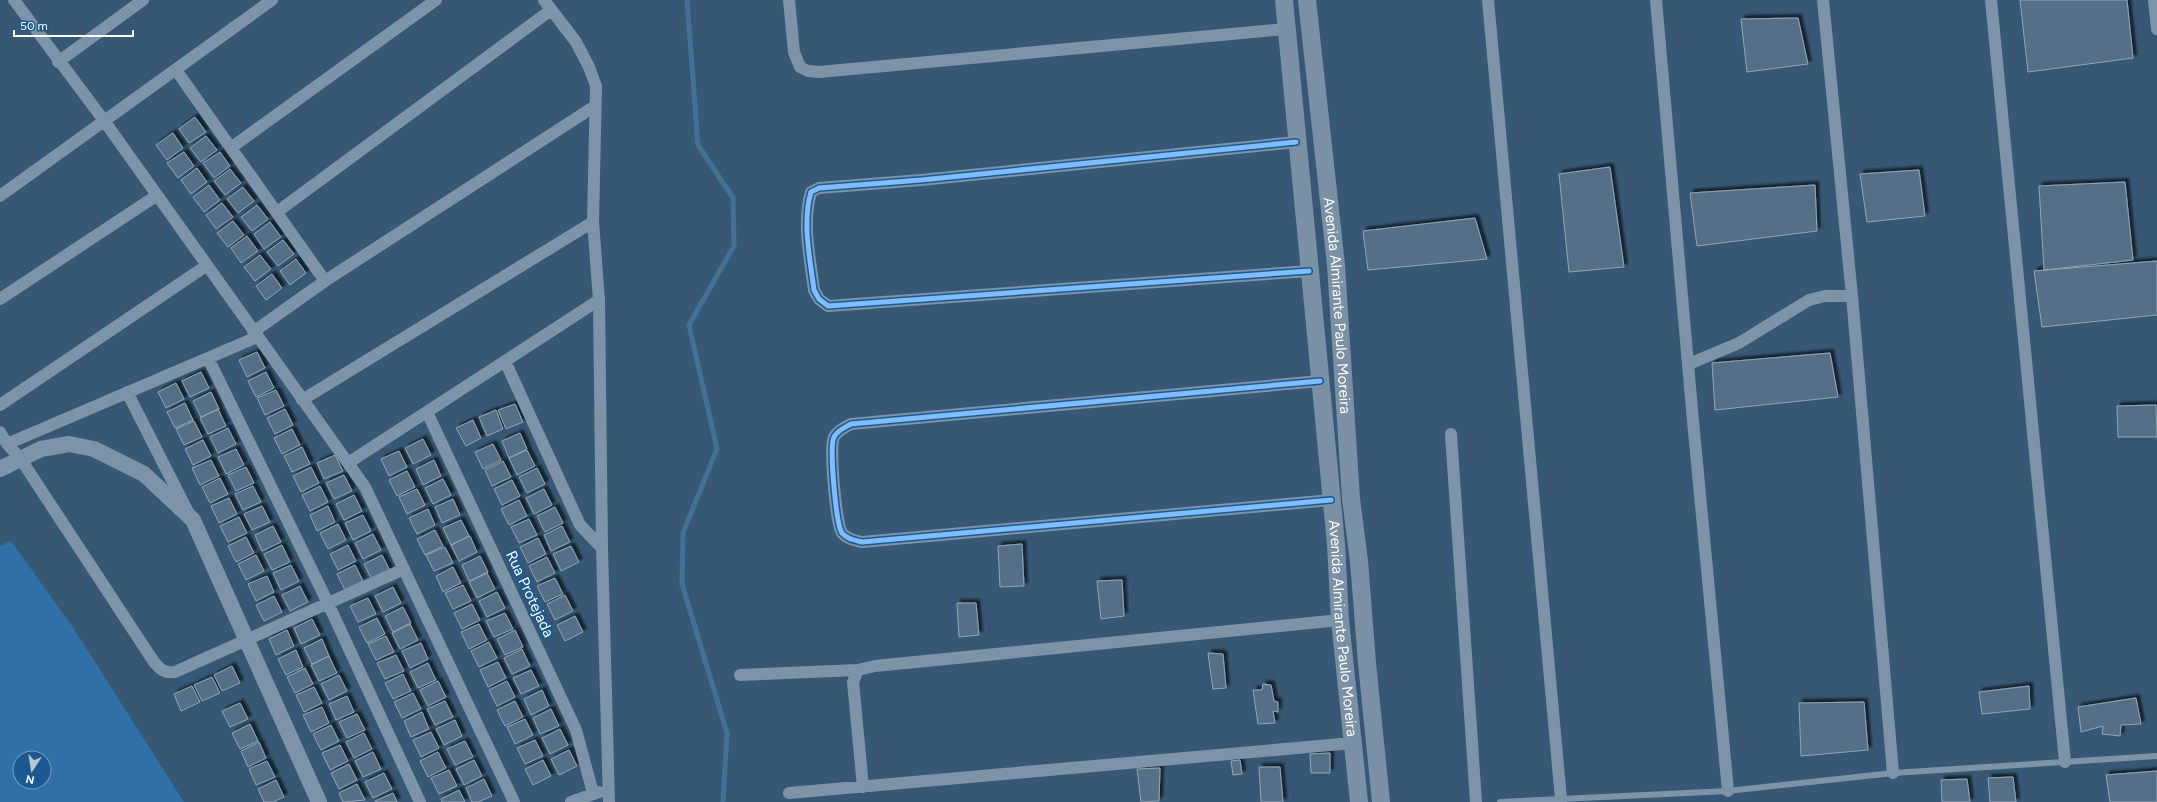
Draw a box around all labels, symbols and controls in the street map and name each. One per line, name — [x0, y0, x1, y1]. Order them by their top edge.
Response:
scale bar — [14, 12, 133, 38]
text: 50 m — [20, 19, 48, 33]
street label: Avenida Almirante Paulo Moreira — [1320, 196, 1355, 414]
street label: Avenida Almirante Paulo Moreira — [1325, 519, 1361, 737]
street label: Rua Protejada — [502, 548, 558, 640]
north arrow — [12, 750, 52, 790]
text: N — [25, 772, 36, 787]

